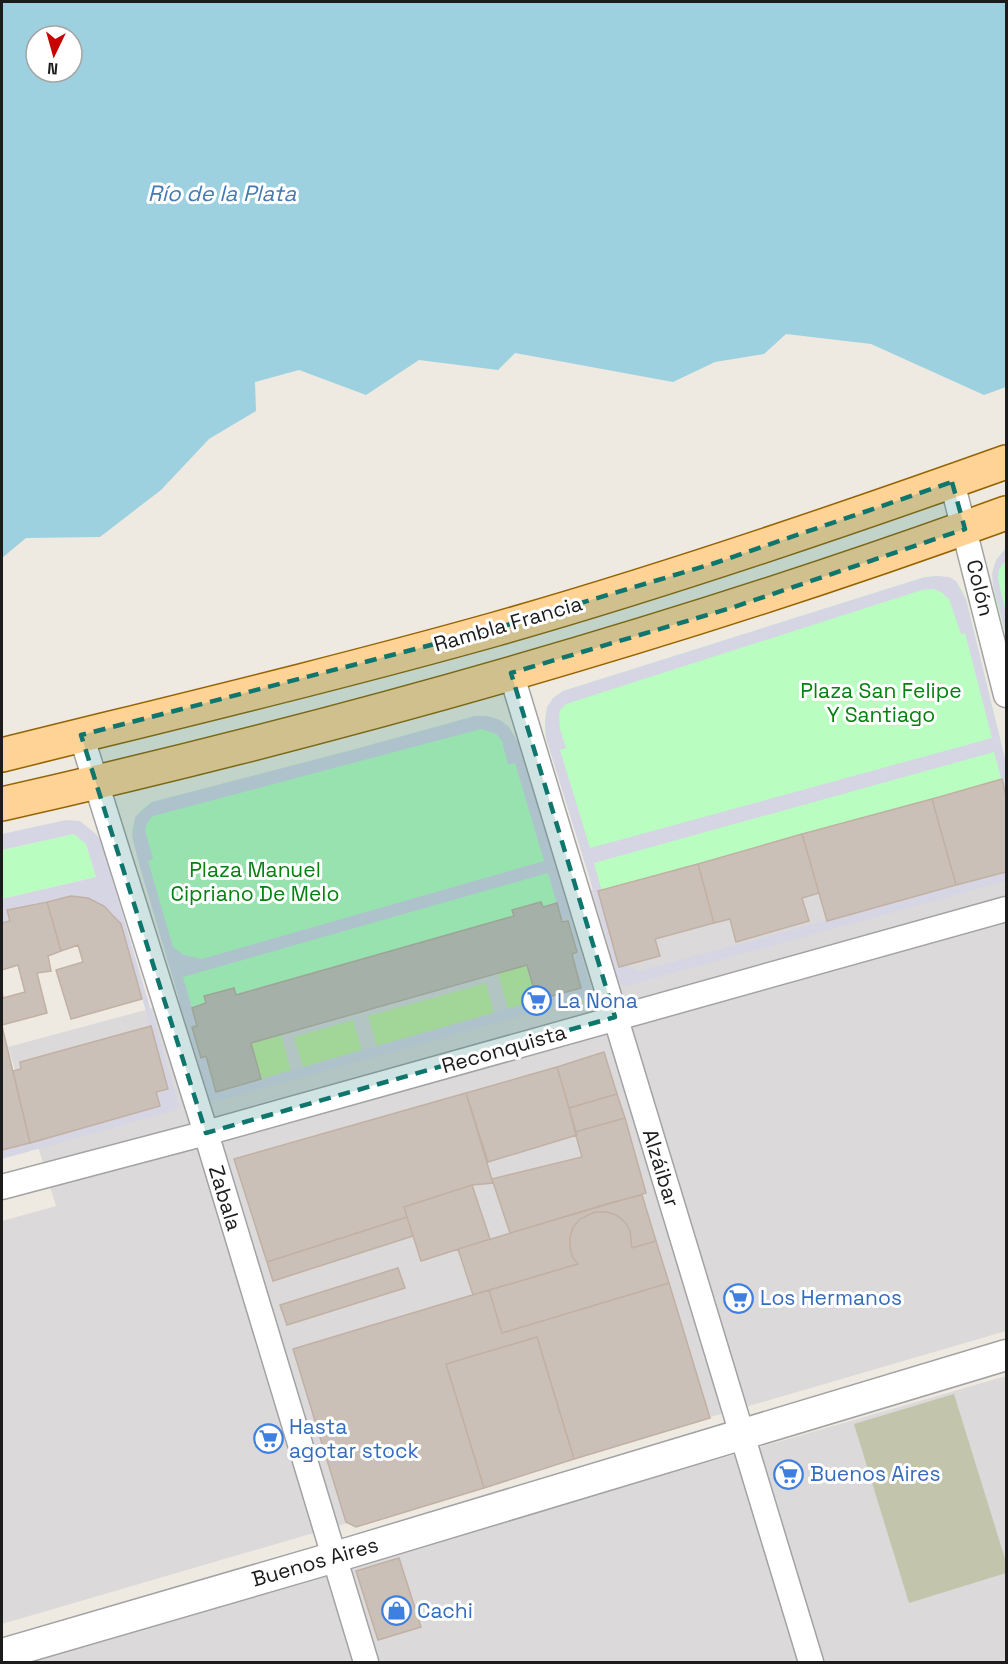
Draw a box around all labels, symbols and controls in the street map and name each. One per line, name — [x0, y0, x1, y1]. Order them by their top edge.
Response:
north arrow — [24, 24, 84, 84]
text: N — [46, 58, 59, 79]
water label: Río de la Plata — [148, 179, 297, 207]
street label: Colón — [960, 557, 1001, 619]
street label: Rambla Francia — [431, 589, 585, 658]
park label: Plaza San Felipe Y Santiago — [800, 677, 962, 728]
park label: Plaza Manuel Cipriano De Melo — [170, 856, 340, 907]
supermarket icon: La Nona — [520, 985, 552, 1017]
place label: La Nona — [557, 987, 638, 1014]
street label: Reconquista — [439, 1018, 569, 1079]
street label: Alzáibar — [637, 1126, 686, 1210]
street label: Zabala — [203, 1162, 248, 1234]
supermarket icon: Los Hermanos — [723, 1282, 755, 1314]
place label: Los Hermanos — [760, 1284, 902, 1311]
place label: Hasta agotar stock — [289, 1413, 419, 1464]
supermarket icon: Hasta agotar stock — [252, 1423, 284, 1455]
supermarket icon: Buenos Aires — [773, 1458, 805, 1490]
place label: Buenos Aires — [810, 1460, 941, 1487]
street label: Buenos Aires — [248, 1531, 381, 1592]
shop icon: Cachi — [380, 1595, 412, 1627]
place label: Cachi — [417, 1597, 473, 1624]

